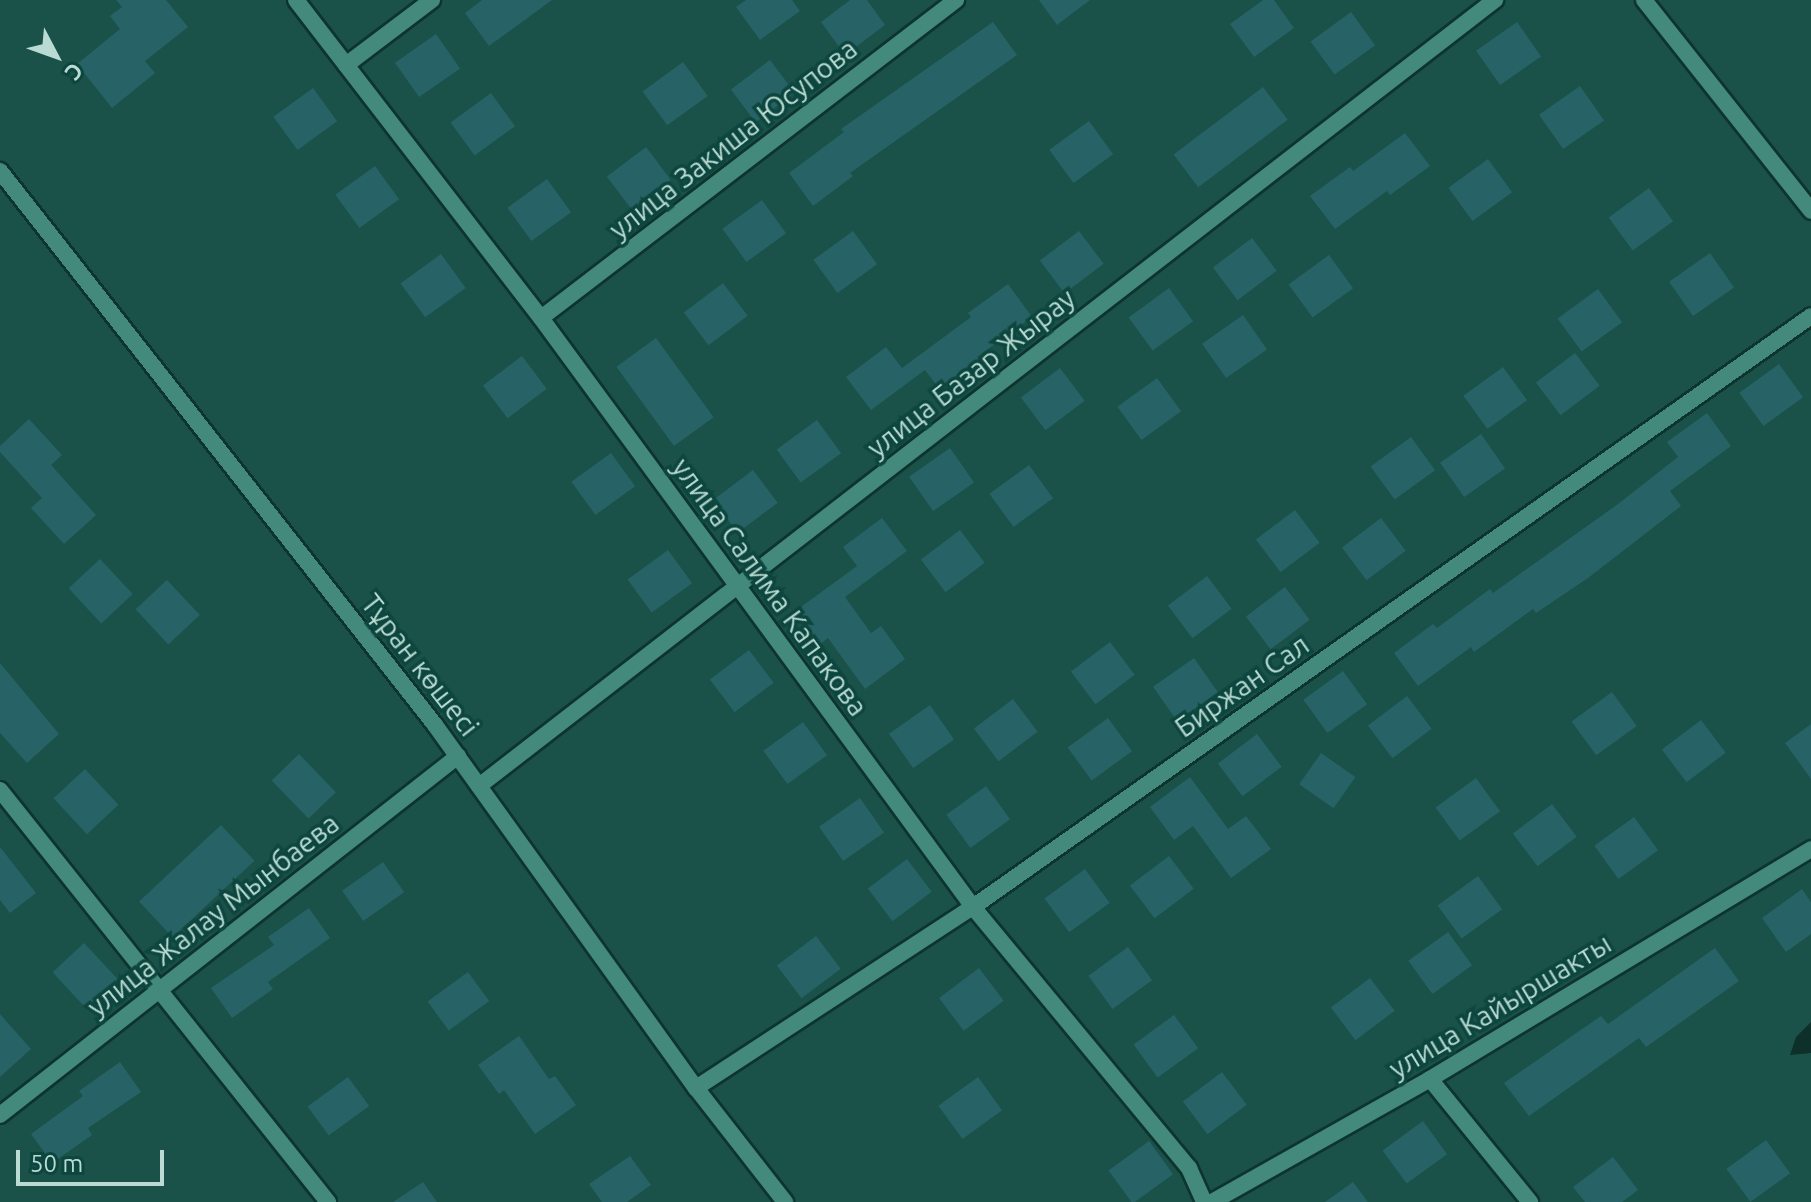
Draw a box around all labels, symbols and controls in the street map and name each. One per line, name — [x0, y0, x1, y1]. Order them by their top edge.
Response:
north arrow — [16, 16, 96, 96]
street label: улица Закиша Юсупова — [602, 32, 864, 246]
text: С — [60, 59, 89, 86]
street label: улица Базар Жырау — [860, 281, 1082, 465]
street label: улица Салима Капакова — [665, 451, 875, 723]
street label: Тұран көшесі — [354, 587, 486, 743]
street label: Биржан Сал — [1169, 628, 1315, 744]
street label: улица Жалау Мынбаева — [81, 806, 345, 1024]
street label: улица Кайыршакты — [1383, 926, 1617, 1086]
scale bar — [20, 1134, 168, 1184]
text: 50 m — [30, 1150, 83, 1177]

